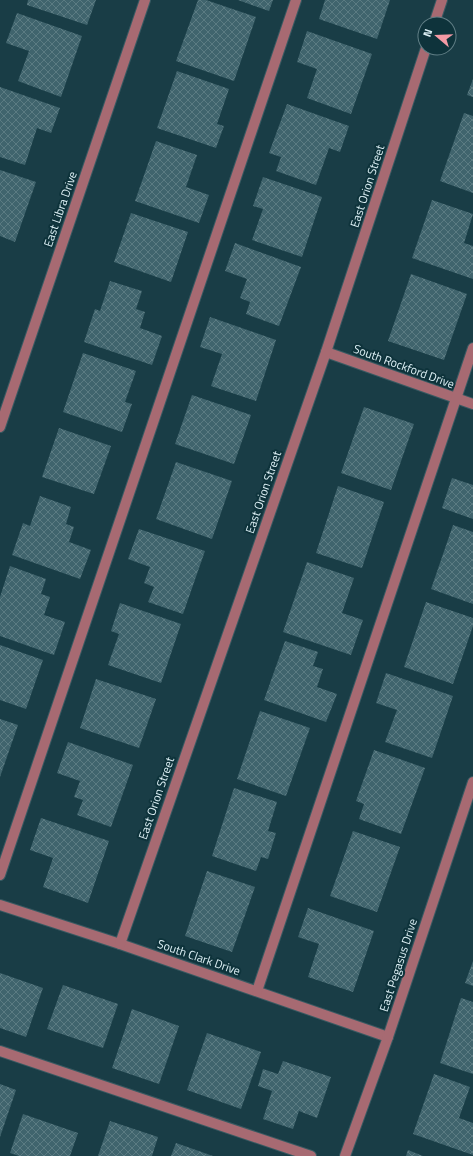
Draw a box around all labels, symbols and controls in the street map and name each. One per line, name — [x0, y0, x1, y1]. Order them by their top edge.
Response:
north arrow — [417, 16, 457, 56]
text: N — [419, 27, 436, 39]
street label: East Orion Street — [345, 141, 390, 230]
street label: East Libra Drive — [38, 169, 82, 249]
street label: South Rockford Drive — [351, 339, 457, 393]
street label: East Orion Street — [240, 447, 286, 536]
street label: East Orion Street — [133, 753, 179, 842]
street label: East Pegasus Drive — [374, 916, 422, 1014]
street label: South Clark Drive — [155, 934, 243, 980]

